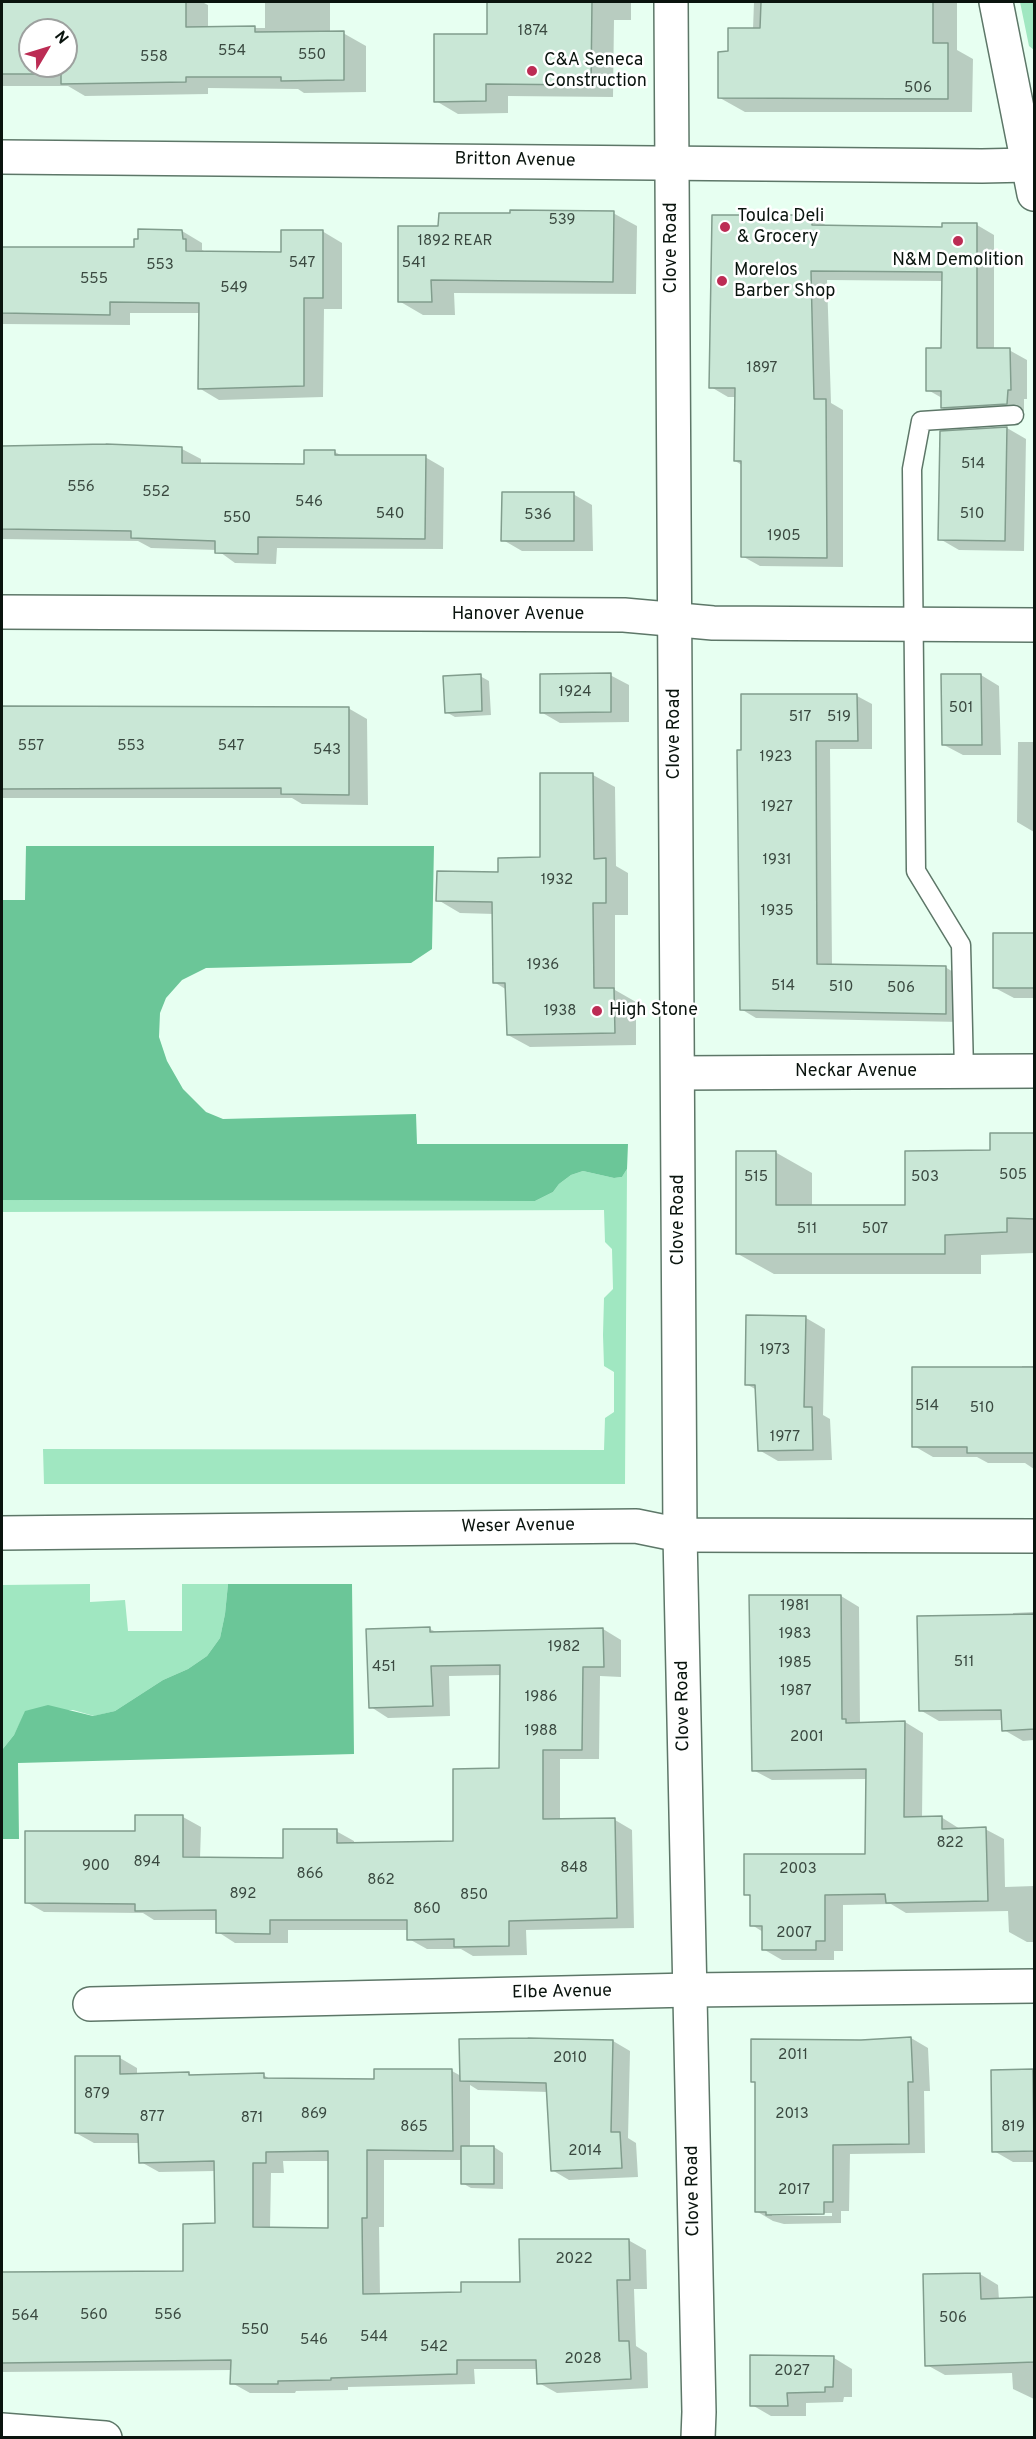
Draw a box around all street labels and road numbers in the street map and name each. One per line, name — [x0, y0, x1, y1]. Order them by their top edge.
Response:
street label: Britton Avenue — [454, 149, 576, 173]
street label: Clove Road — [661, 202, 683, 294]
street label: Hanover Avenue — [452, 604, 584, 626]
street label: Clove Road — [664, 688, 686, 780]
street label: Neckar Avenue — [795, 1061, 917, 1083]
street label: Clove Road — [668, 1174, 690, 1266]
street label: Weser Avenue — [461, 1515, 575, 1539]
street label: Clove Road — [672, 1660, 696, 1752]
street label: Elbe Avenue — [512, 1981, 612, 2005]
street label: Clove Road — [682, 2145, 706, 2237]

